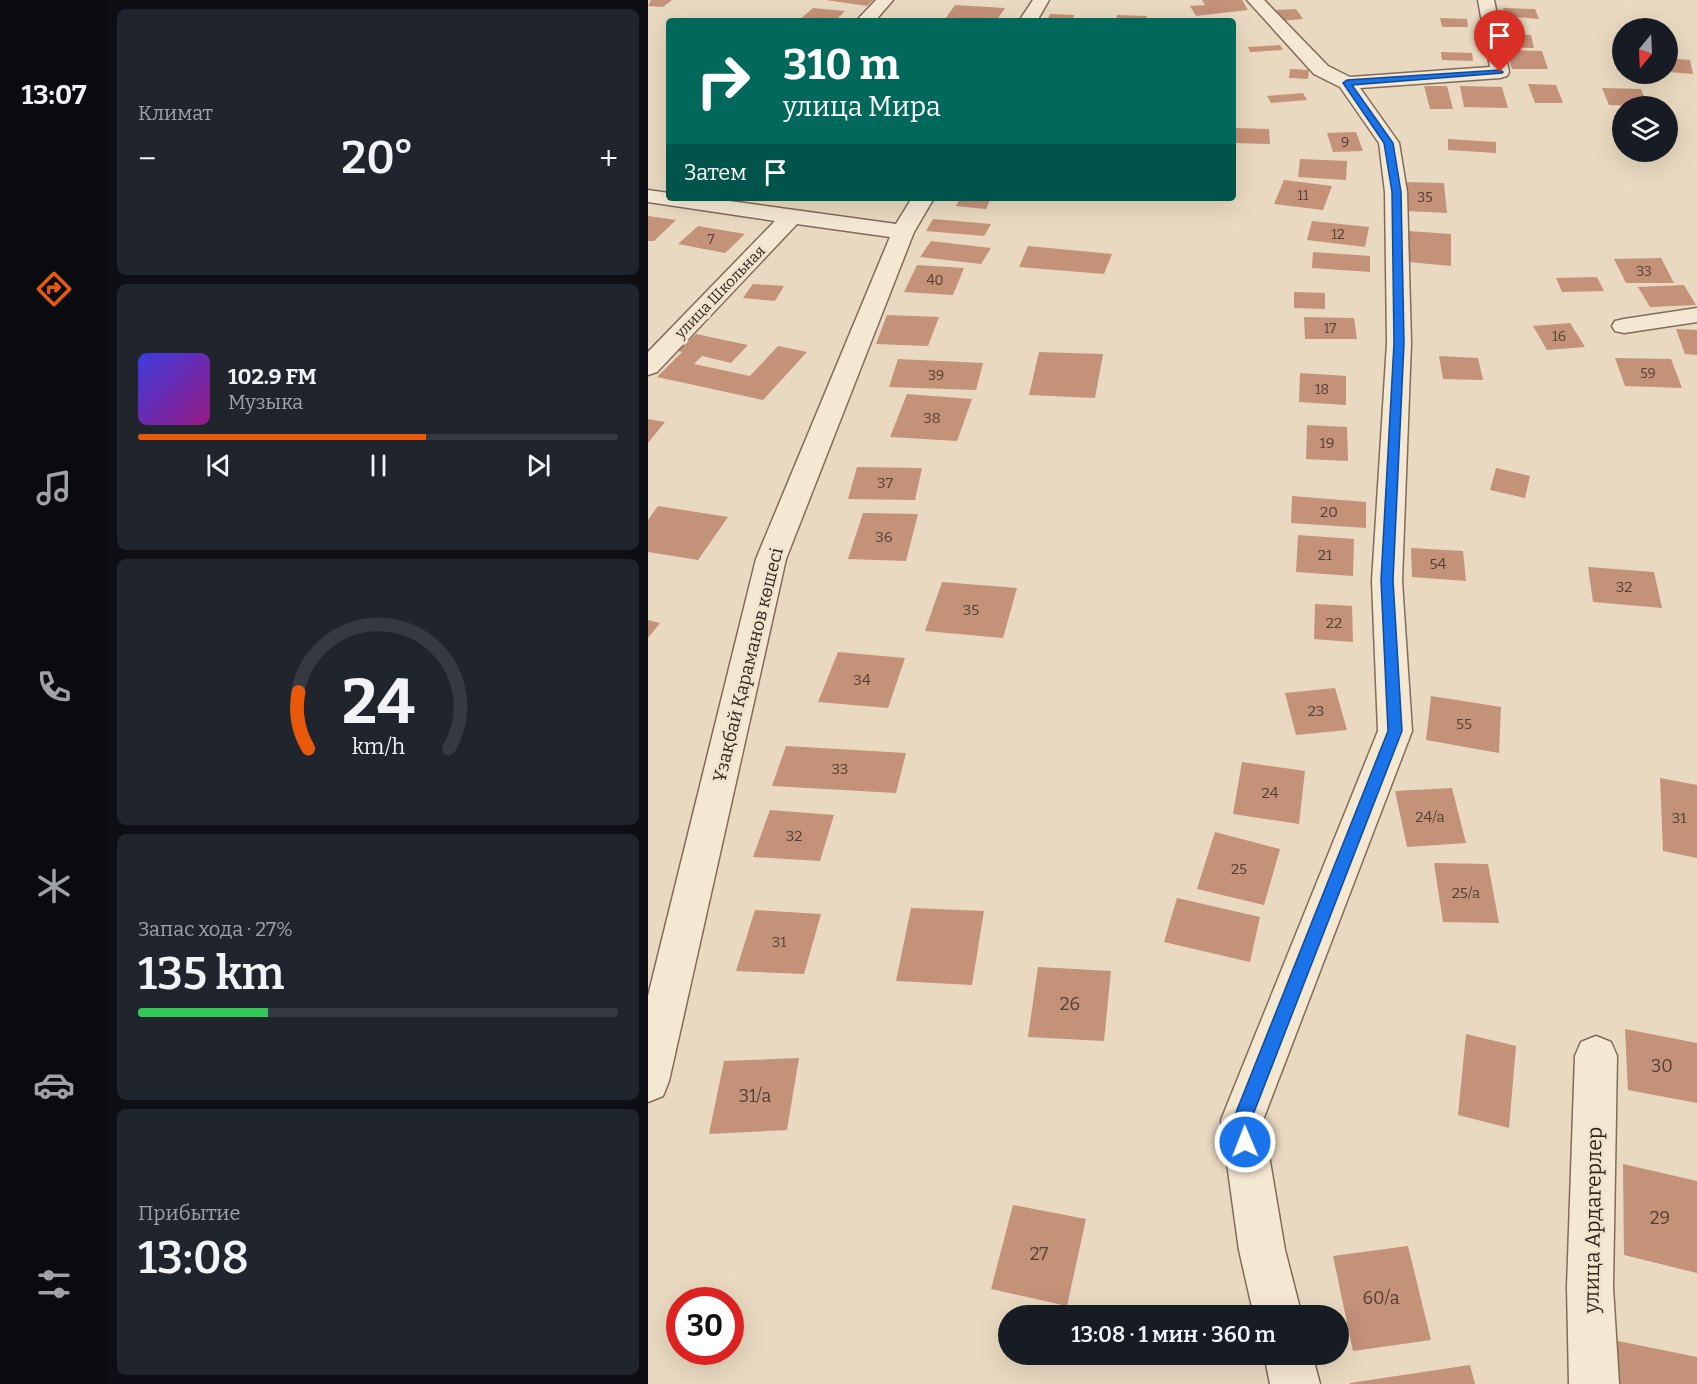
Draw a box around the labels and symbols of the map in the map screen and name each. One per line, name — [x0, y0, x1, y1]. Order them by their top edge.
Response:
pin — [1474, 10, 1525, 72]
north arrow — [1612, 18, 1678, 84]
house number: 9 — [1341, 134, 1349, 151]
house number: 11 — [1297, 187, 1309, 204]
house number: 35 — [1417, 189, 1433, 206]
house number: 12 — [1331, 226, 1345, 243]
house number: 7 — [707, 231, 715, 248]
street label: улица Школьная — [670, 242, 769, 343]
house number: 33 — [1636, 263, 1652, 280]
house number: 40 — [926, 272, 944, 289]
house number: 17 — [1324, 320, 1336, 337]
house number: 16 — [1552, 328, 1566, 345]
house number: 59 — [1640, 365, 1656, 382]
house number: 39 — [928, 367, 944, 384]
house number: 18 — [1315, 381, 1329, 398]
house number: 38 — [923, 409, 941, 427]
house number: 19 — [1320, 434, 1334, 452]
house number: 37 — [877, 474, 894, 492]
house number: 20 — [1320, 503, 1338, 521]
house number: 36 — [875, 528, 893, 546]
street label: Ұзақбай Қараманов көшесі — [708, 545, 788, 785]
house number: 21 — [1318, 546, 1332, 564]
house number: 54 — [1430, 555, 1447, 573]
house number: 32 — [1616, 578, 1632, 596]
house number: 35 — [963, 601, 979, 619]
house number: 22 — [1326, 614, 1342, 632]
house number: 34 — [853, 671, 871, 689]
house number: 23 — [1308, 702, 1324, 720]
house number: 55 — [1456, 715, 1472, 733]
house number: 33 — [832, 760, 848, 778]
house number: 24 — [1262, 784, 1279, 802]
house number: 24/а — [1415, 808, 1445, 826]
house number: 31 — [1672, 809, 1686, 827]
house number: 32 — [786, 827, 802, 845]
house number: 25 — [1231, 860, 1247, 878]
house number: 25/а — [1452, 884, 1480, 902]
house number: 31 — [772, 933, 786, 951]
house number: 26 — [1060, 993, 1080, 1015]
house number: 30 — [1651, 1055, 1673, 1077]
house number: 31/а — [739, 1085, 771, 1107]
position arrow — [1213, 1110, 1277, 1174]
street label: улица Ардагерлер — [1578, 1126, 1608, 1315]
house number: 29 — [1650, 1207, 1670, 1229]
house number: 27 — [1030, 1243, 1048, 1265]
speed limit sign: 30 — [666, 1287, 744, 1365]
house number: 60/а — [1362, 1287, 1400, 1309]

